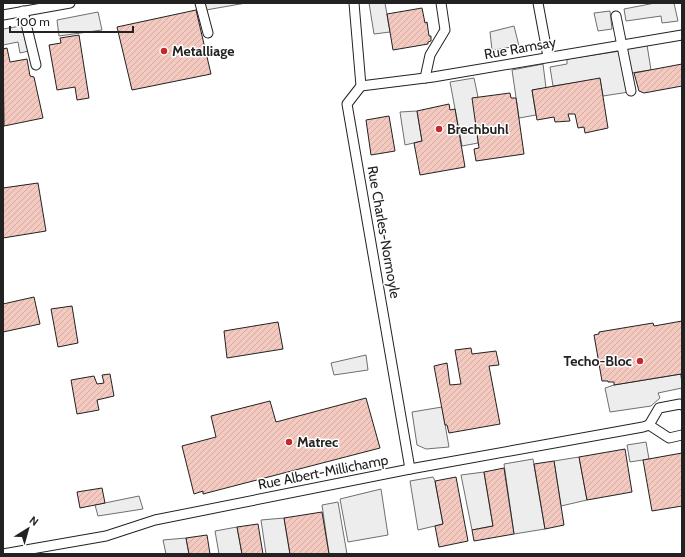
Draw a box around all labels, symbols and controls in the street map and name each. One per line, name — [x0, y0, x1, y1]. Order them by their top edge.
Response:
scale bar — [10, 8, 133, 34]
text: 100 m — [16, 14, 50, 29]
street label: Rue Ramsay — [483, 33, 557, 63]
place label: Metalliage — [172, 42, 234, 60]
marker: Metalliage — [159, 46, 169, 56]
place label: Brechbuhl — [447, 120, 509, 138]
marker: Brechbuhl — [434, 124, 444, 134]
street label: Rue Charles-Normoyle — [363, 164, 405, 300]
place label: Techo-Bloc — [563, 352, 633, 370]
marker: Techo-Bloc — [635, 356, 645, 366]
place label: Matrec — [297, 433, 339, 451]
marker: Matrec — [284, 437, 294, 447]
street label: Rue Albert-Millichamp — [256, 451, 390, 493]
north arrow — [8, 509, 48, 549]
text: N — [27, 513, 41, 529]

